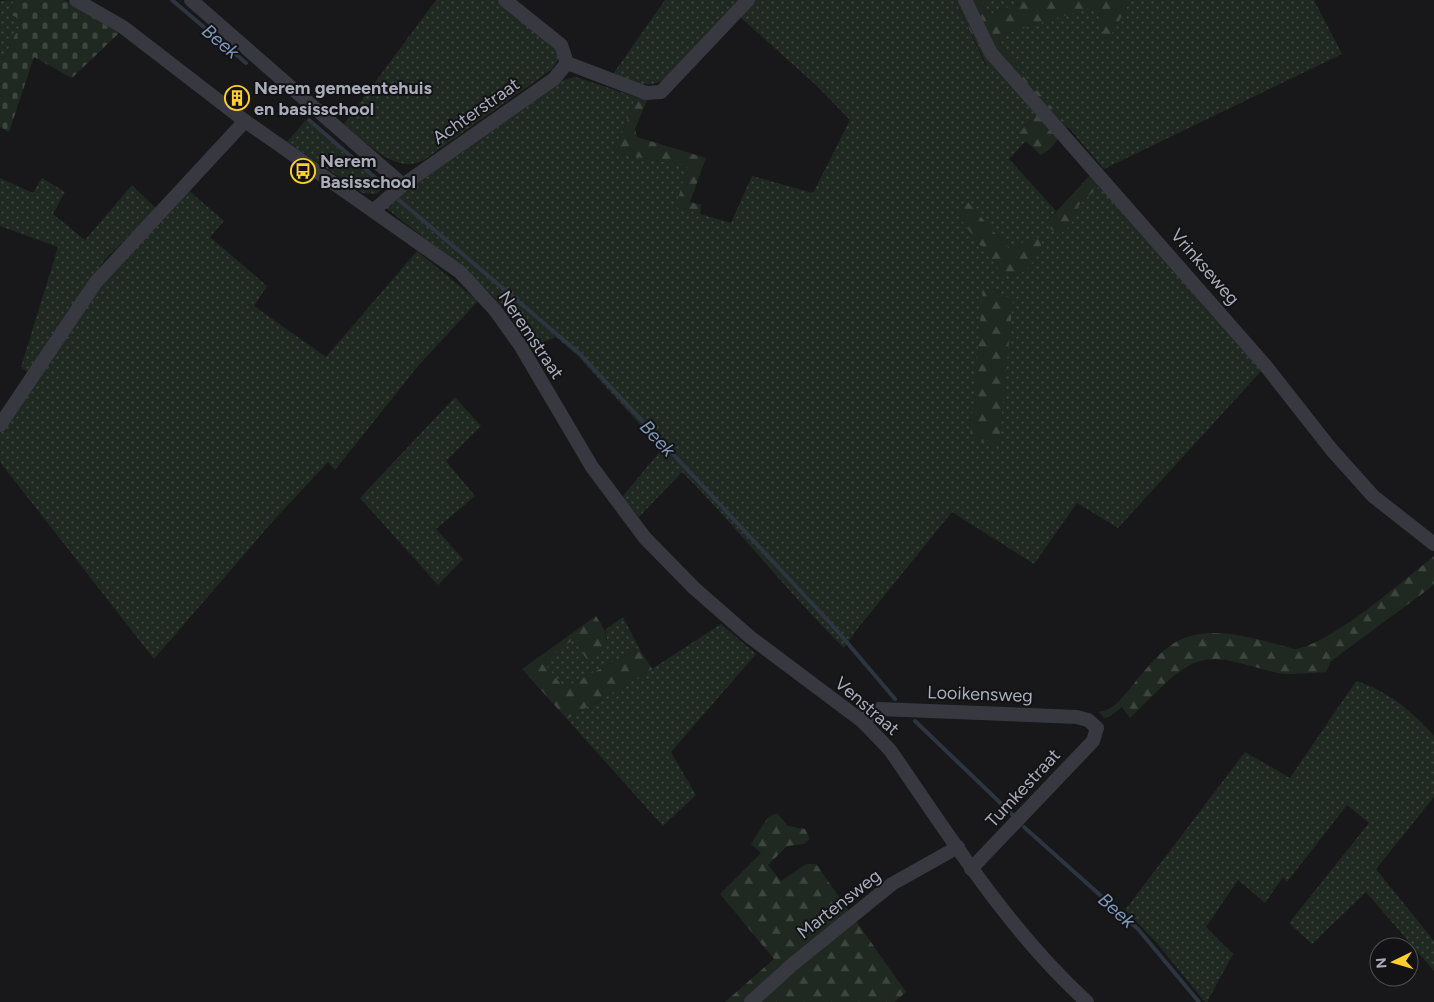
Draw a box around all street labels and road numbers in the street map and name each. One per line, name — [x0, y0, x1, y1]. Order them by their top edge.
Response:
street label: Achterstraat — [428, 73, 524, 149]
street label: Vrinkseweg — [1166, 224, 1244, 310]
street label: Neremstraat — [494, 287, 569, 383]
street label: Venstraat — [830, 672, 904, 740]
street label: Looikensweg — [927, 681, 1033, 707]
street label: Tumkestraat — [981, 744, 1065, 832]
street label: Martensweg — [793, 865, 885, 943]

